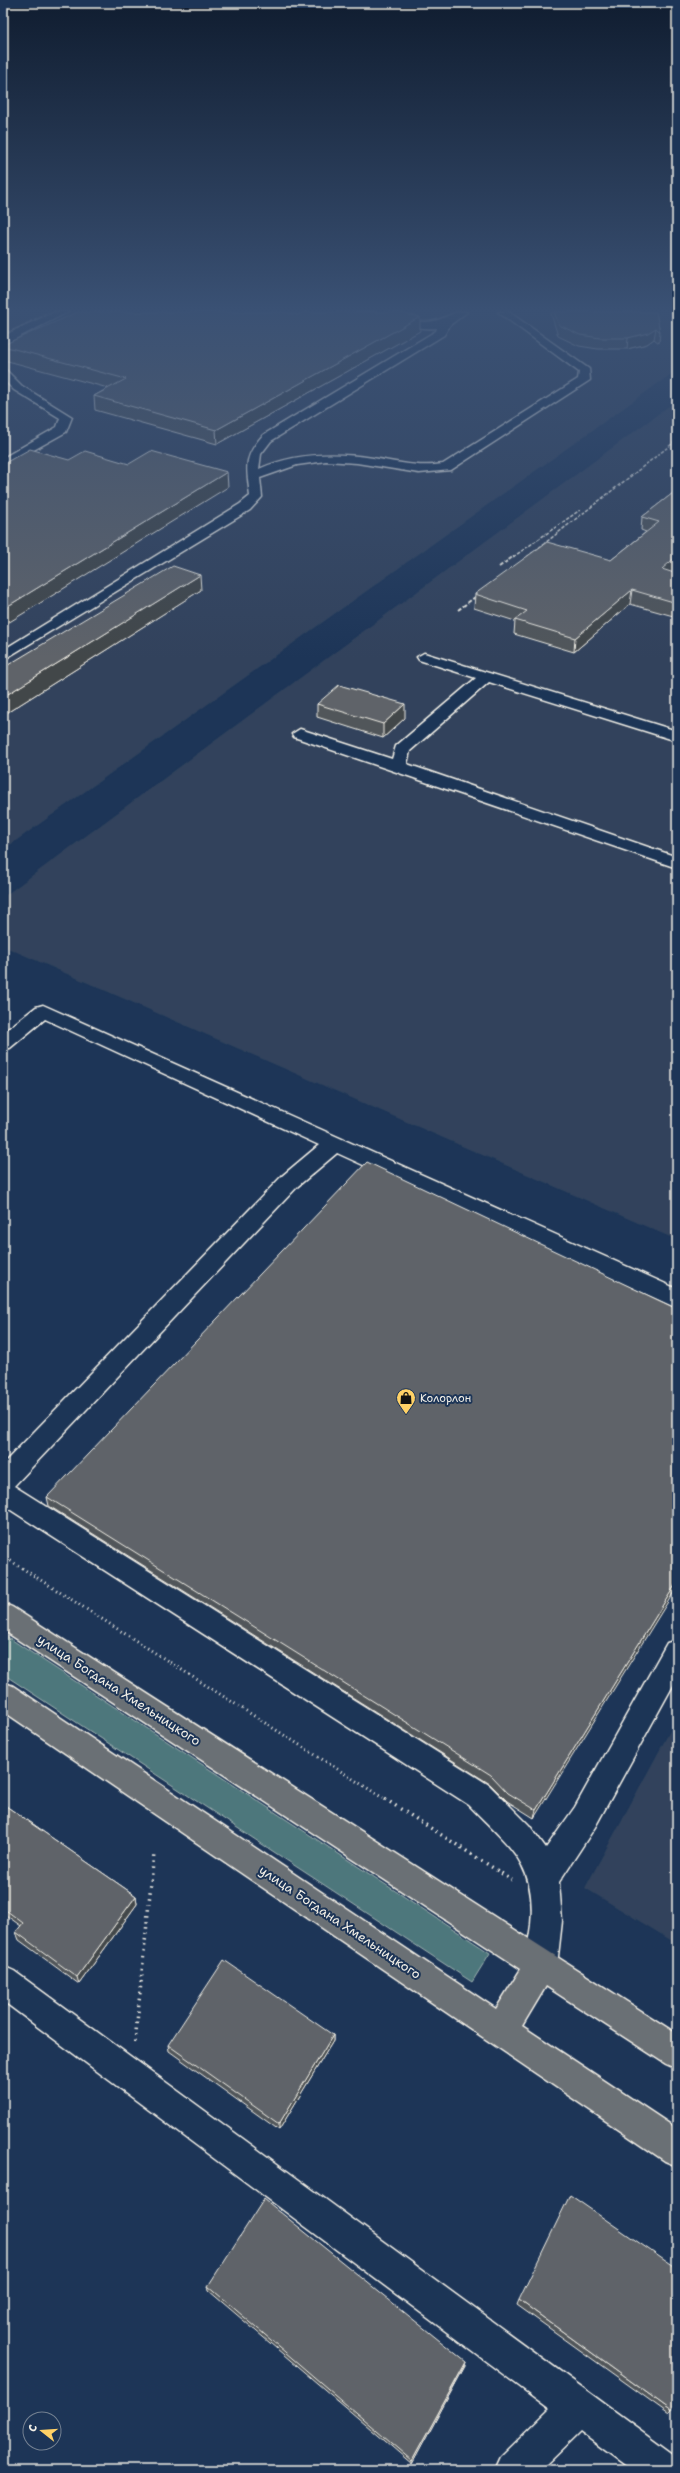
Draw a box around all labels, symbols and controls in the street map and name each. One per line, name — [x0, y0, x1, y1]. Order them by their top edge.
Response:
shop icon: Колорлон — [395, 1387, 417, 1415]
place label: Колорлон — [420, 1391, 471, 1406]
street label: улица Богдана Хмельницкого — [34, 1631, 204, 1749]
street label: улица Богдана Хмельницкого — [256, 1861, 424, 1983]
north arrow — [22, 2411, 62, 2451]
text: С — [25, 2423, 41, 2434]

